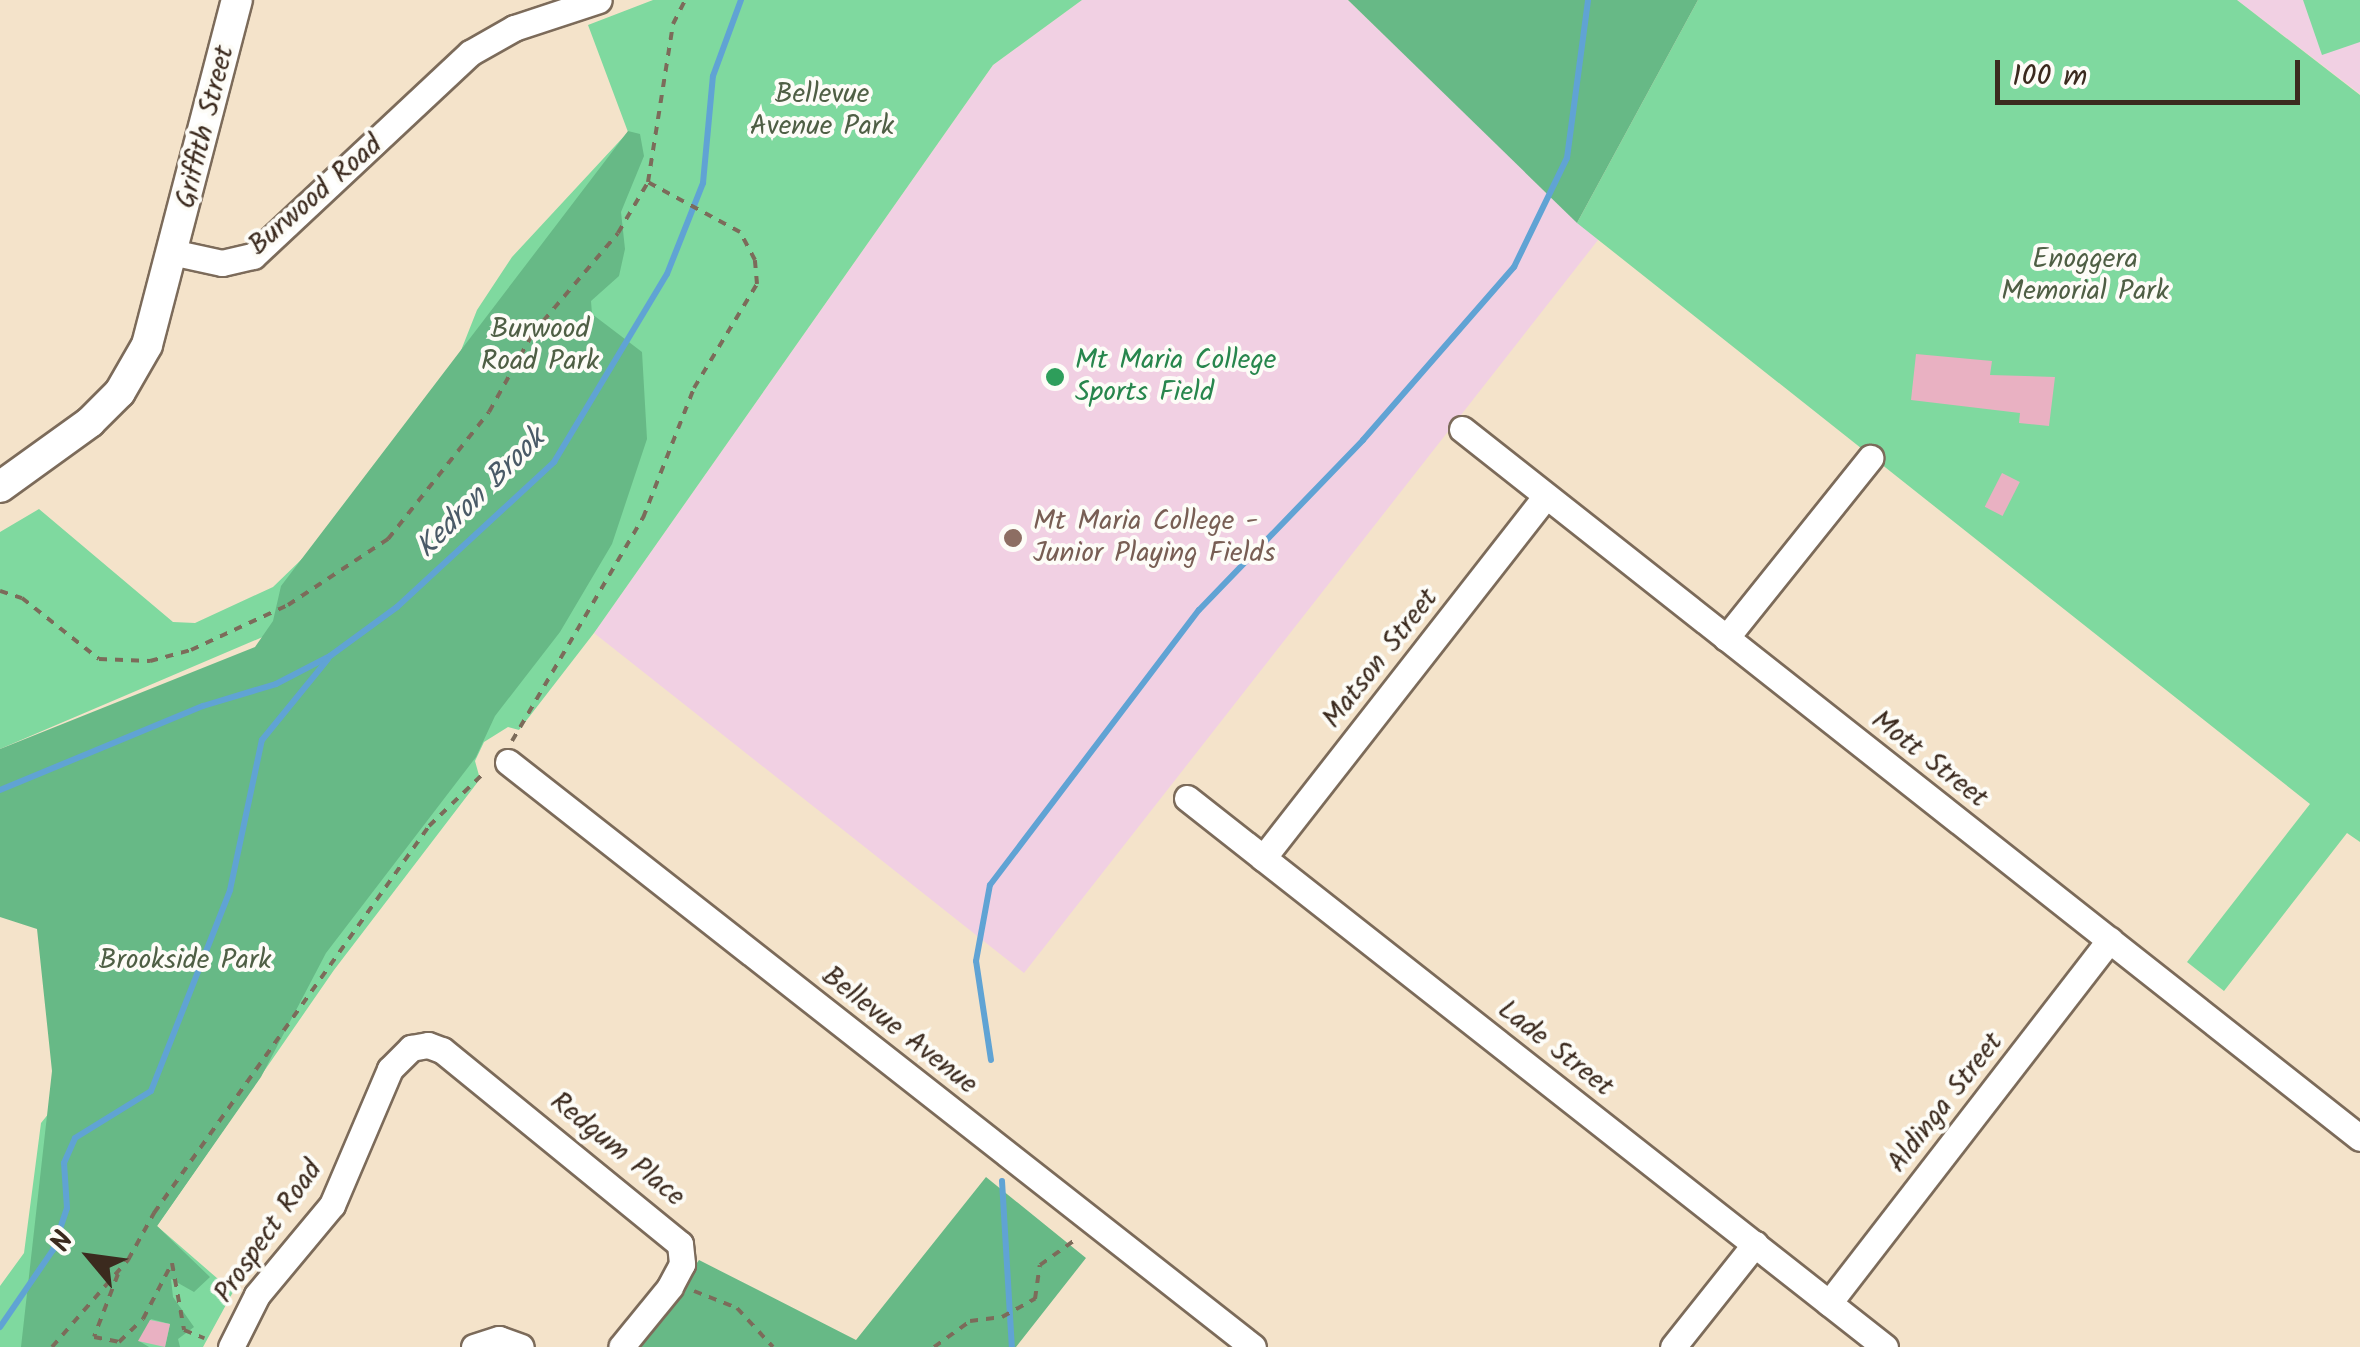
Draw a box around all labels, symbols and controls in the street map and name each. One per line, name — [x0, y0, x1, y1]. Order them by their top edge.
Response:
scale bar — [2000, 40, 2305, 102]
street label: Griffith Street — [170, 42, 242, 212]
text: 100 m — [2012, 53, 2087, 101]
park label: Bellevue Avenue Park — [750, 78, 894, 144]
street label: Burwood Road — [242, 129, 390, 263]
park label: Enoggera Memorial Park — [2001, 243, 2169, 309]
park label: Burwood Road Park — [481, 313, 599, 379]
place label: Mt Maria College Sports Field — [1075, 344, 1276, 410]
marker: Mt Maria College Sports Field — [1044, 366, 1066, 388]
water label: Kedron Brook — [409, 422, 553, 566]
place label: Mt Maria College - Junior Playing Fields — [1033, 505, 1275, 571]
marker: Mt Maria College - Junior Playing Fields — [1002, 527, 1024, 549]
street label: Matson Street — [1316, 583, 1446, 735]
street label: Mott Street — [1864, 704, 1994, 816]
park label: Brookside Park — [99, 944, 271, 978]
street label: Bellevue Avenue — [814, 960, 984, 1102]
street label: Lade Street — [1491, 994, 1619, 1104]
street label: Aldinga Street — [1881, 1026, 2011, 1180]
street label: Redgum Place — [543, 1086, 691, 1214]
street label: Prospect Road — [208, 1154, 330, 1310]
north arrow — [40, 1207, 140, 1307]
text: N — [39, 1224, 87, 1261]

